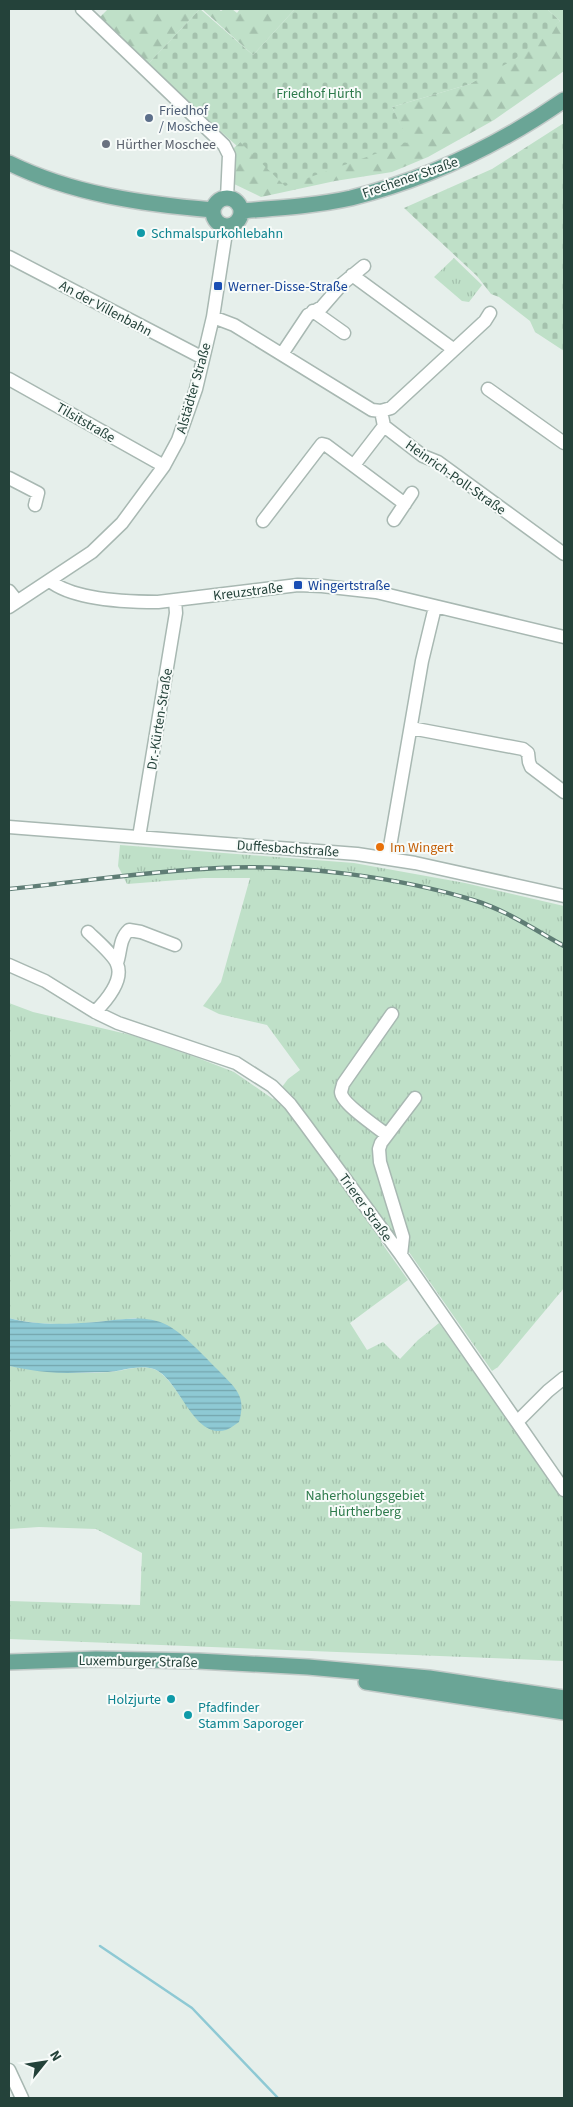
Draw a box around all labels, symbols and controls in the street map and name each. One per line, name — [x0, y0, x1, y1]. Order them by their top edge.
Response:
park label: Friedhof Hürth — [276, 84, 362, 104]
place label: Friedhof / Moschee — [159, 101, 218, 137]
marker: Friedhof / Moschee — [143, 112, 155, 124]
place label: Hürther Moschee — [116, 135, 216, 155]
marker: Hürther Moschee — [100, 138, 112, 150]
street label: Frechener Straße — [360, 152, 461, 204]
place label: Schmalspurkohlebahn — [151, 224, 283, 244]
marker: Schmalspurkohlebahn — [135, 227, 147, 239]
street label: An der Villenbahn — [55, 276, 156, 342]
place label: Werner-Disse-Straße — [228, 277, 348, 297]
marker: Werner-Disse-Straße — [212, 280, 224, 292]
street label: Alstädter Straße — [171, 340, 216, 436]
street label: Tilsitstraße — [52, 398, 119, 448]
street label: Heinrich-Poll-Straße — [401, 436, 510, 520]
place label: Wingertstraße — [308, 576, 390, 596]
street label: Kreuzstraße — [212, 578, 284, 606]
marker: Wingertstraße — [292, 579, 304, 591]
street label: Dr.-Kürten-Straße — [142, 667, 178, 771]
street label: Duffesbachstraße — [236, 835, 340, 863]
place label: Im Wingert — [390, 838, 454, 858]
marker: Im Wingert — [374, 841, 386, 853]
street label: Trierer Straße — [334, 1169, 397, 1246]
park label: Naherholungsgebiet Hürtherberg — [305, 1486, 425, 1522]
street label: Luxemburger Straße — [78, 1651, 198, 1673]
place label: Holzjurte — [107, 1690, 161, 1710]
marker: Holzjurte — [165, 1693, 177, 1705]
place label: Pfadfinder Stamm Saporoger — [198, 1698, 304, 1734]
marker: Pfadfinder Stamm Saporoger — [182, 1709, 194, 1721]
north arrow — [20, 2037, 70, 2087]
text: N — [44, 2047, 66, 2065]

